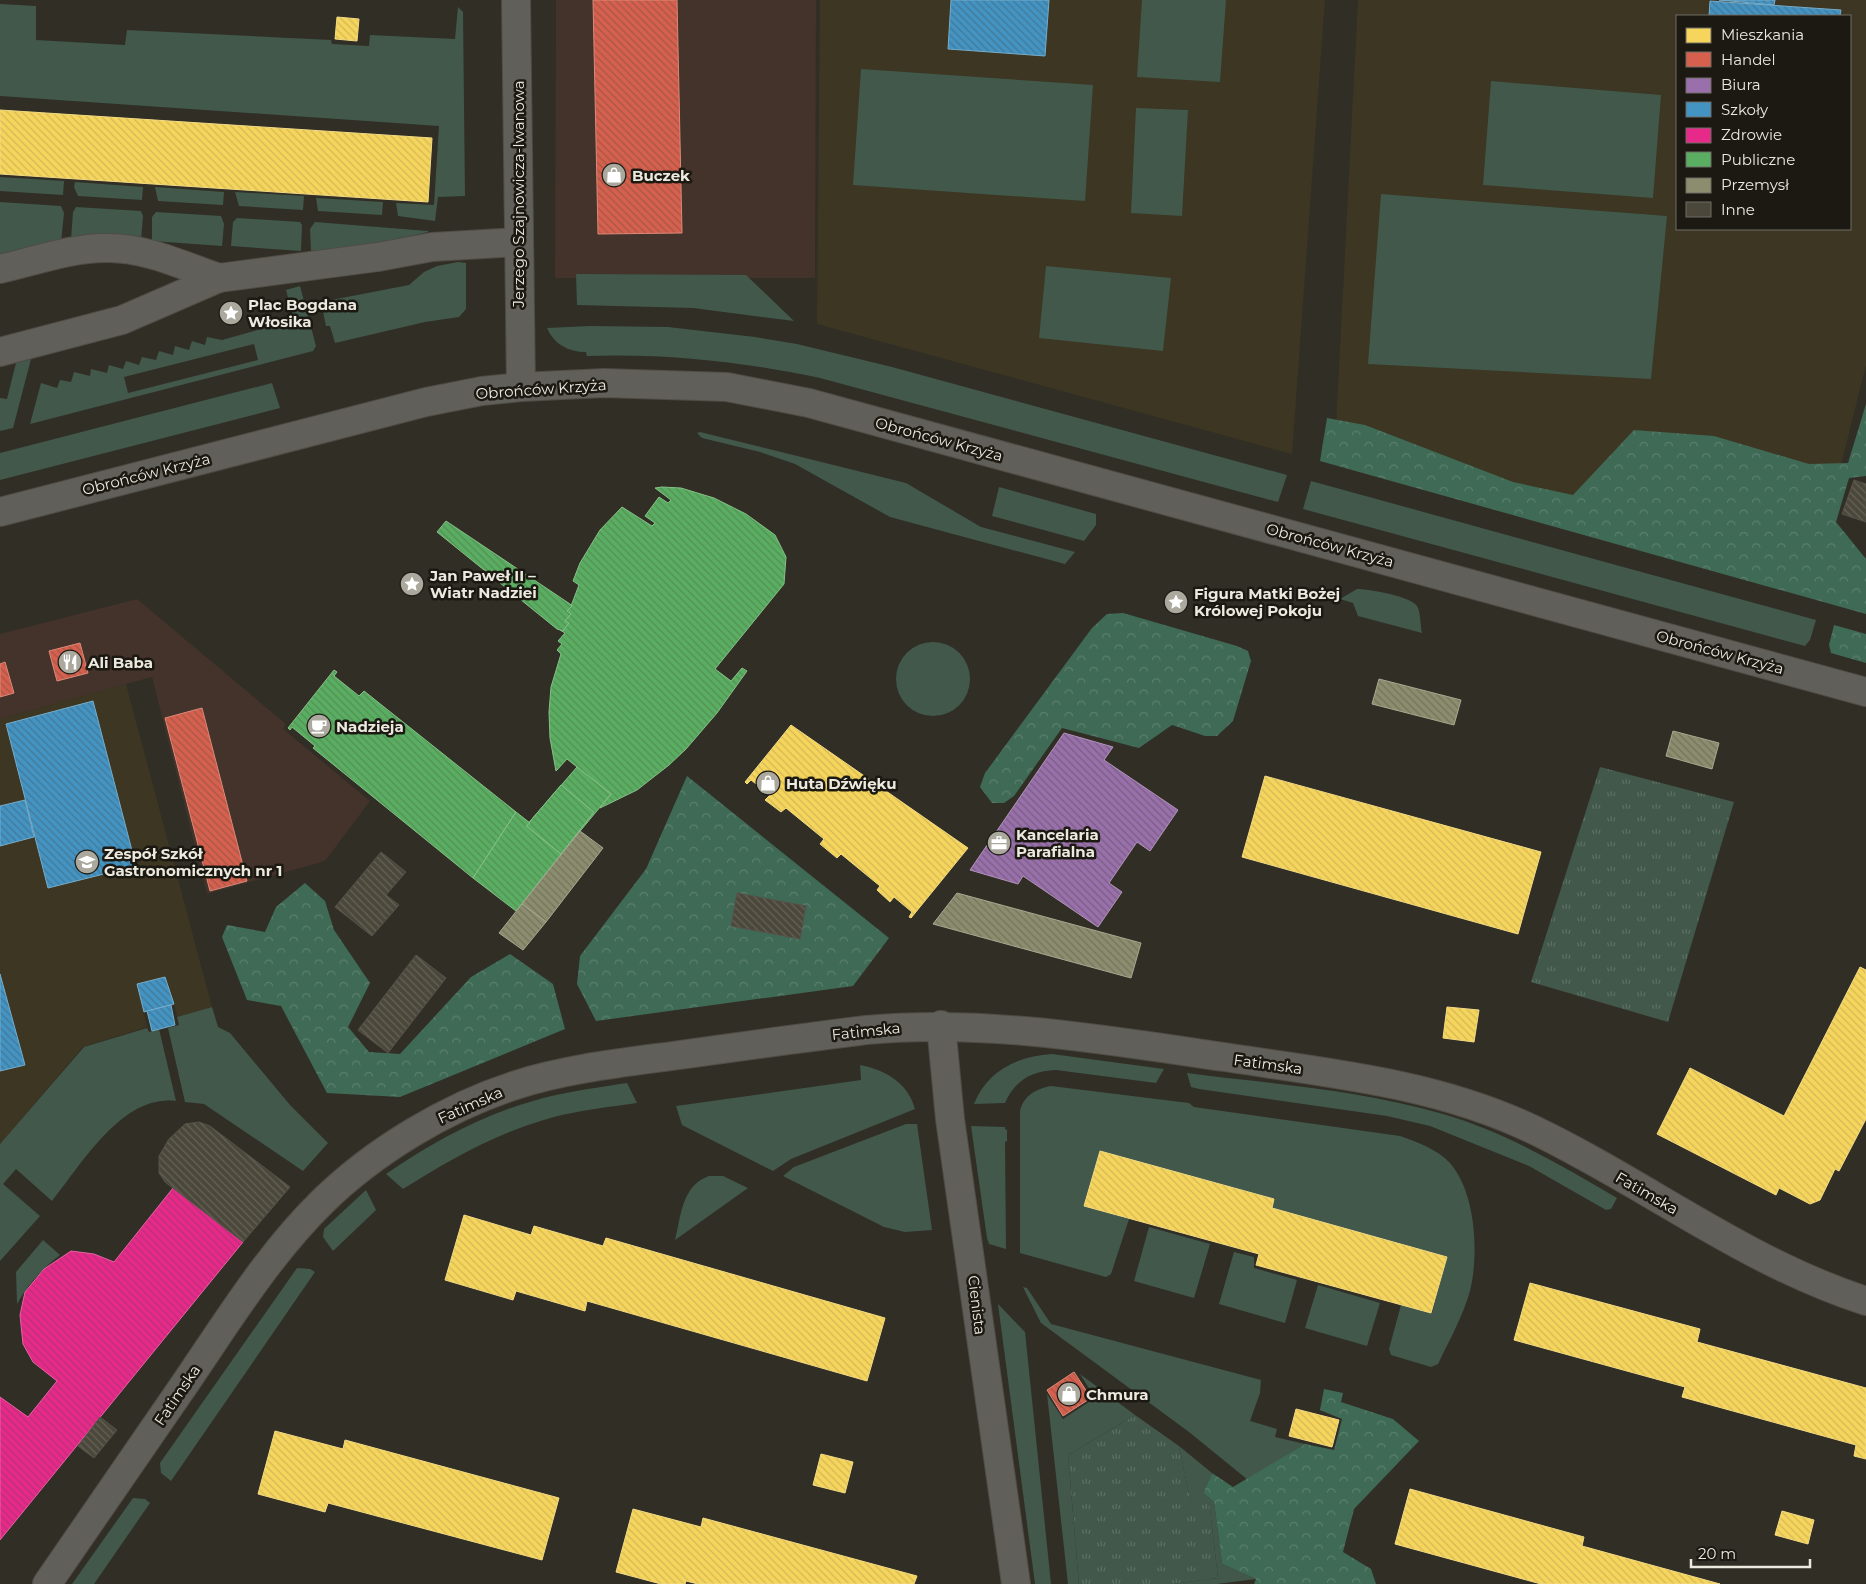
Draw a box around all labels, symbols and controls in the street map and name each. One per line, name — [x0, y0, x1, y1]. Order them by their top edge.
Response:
legend — [1676, 15, 1851, 230]
text: Mieszkania — [1721, 25, 1804, 44]
text: Handel — [1721, 50, 1775, 69]
text: Biura — [1721, 75, 1761, 94]
street label: Jerzego Szajnowicza-Iwanowa — [509, 80, 528, 309]
text: Szkoły — [1721, 100, 1769, 119]
text: Zdrowie — [1721, 125, 1782, 144]
text: Publiczne — [1721, 150, 1795, 169]
shop icon: Buczek — [601, 162, 627, 188]
place label: Buczek — [632, 166, 690, 185]
text: Przemysł — [1721, 175, 1790, 194]
text: Inne — [1721, 200, 1755, 219]
place label: Plac Bogdana Włosika — [248, 295, 357, 331]
place icon: Plac Bogdana Włosika — [218, 300, 244, 326]
street label: Obrońców Krzyża — [475, 375, 607, 403]
street label: Obrońców Krzyża — [873, 413, 1005, 465]
street label: Obrońców Krzyża — [80, 449, 212, 499]
street label: Obrońców Krzyża — [1264, 519, 1396, 571]
place label: Jan Paweł II – Wiatr Nadziei — [429, 566, 537, 602]
place icon: Jan Paweł II – Wiatr Nadziei — [399, 571, 425, 597]
place label: Figura Matki Bożej Królowej Pokoju — [1194, 584, 1340, 620]
place icon: Figura Matki Bożej Królowej Pokoju — [1163, 589, 1189, 615]
street label: Obrońców Krzyża — [1654, 626, 1786, 678]
restaurant icon: Ali Baba — [57, 649, 83, 675]
place label: Ali Baba — [87, 653, 153, 672]
cafe icon: Nadzieja — [306, 713, 332, 739]
place label: Nadzieja — [336, 717, 404, 736]
shop icon: Huta Dźwięku — [755, 770, 781, 796]
place label: Huta Dźwięku — [786, 774, 897, 793]
place label: Kancelaria Parafialna — [1016, 825, 1099, 861]
office icon: Kancelaria Parafialna — [986, 830, 1012, 856]
place label: Zespół Szkół Gastronomicznych nr 1 — [104, 844, 282, 880]
school or university icon: Zespół Szkół Gastronomicznych nr 1 — [74, 849, 100, 875]
street label: Fatimska — [831, 1018, 901, 1044]
street label: Fatimska — [1232, 1050, 1304, 1078]
street label: Fatimska — [435, 1082, 505, 1128]
street label: Fatimska — [1612, 1168, 1682, 1218]
street label: Cienista — [964, 1274, 990, 1336]
street label: Fatimska — [150, 1361, 204, 1429]
shop icon: Chmura — [1056, 1381, 1082, 1407]
place label: Chmura — [1086, 1385, 1148, 1404]
scale bar — [1691, 1536, 1810, 1568]
text: 20 m — [1698, 1544, 1736, 1563]

